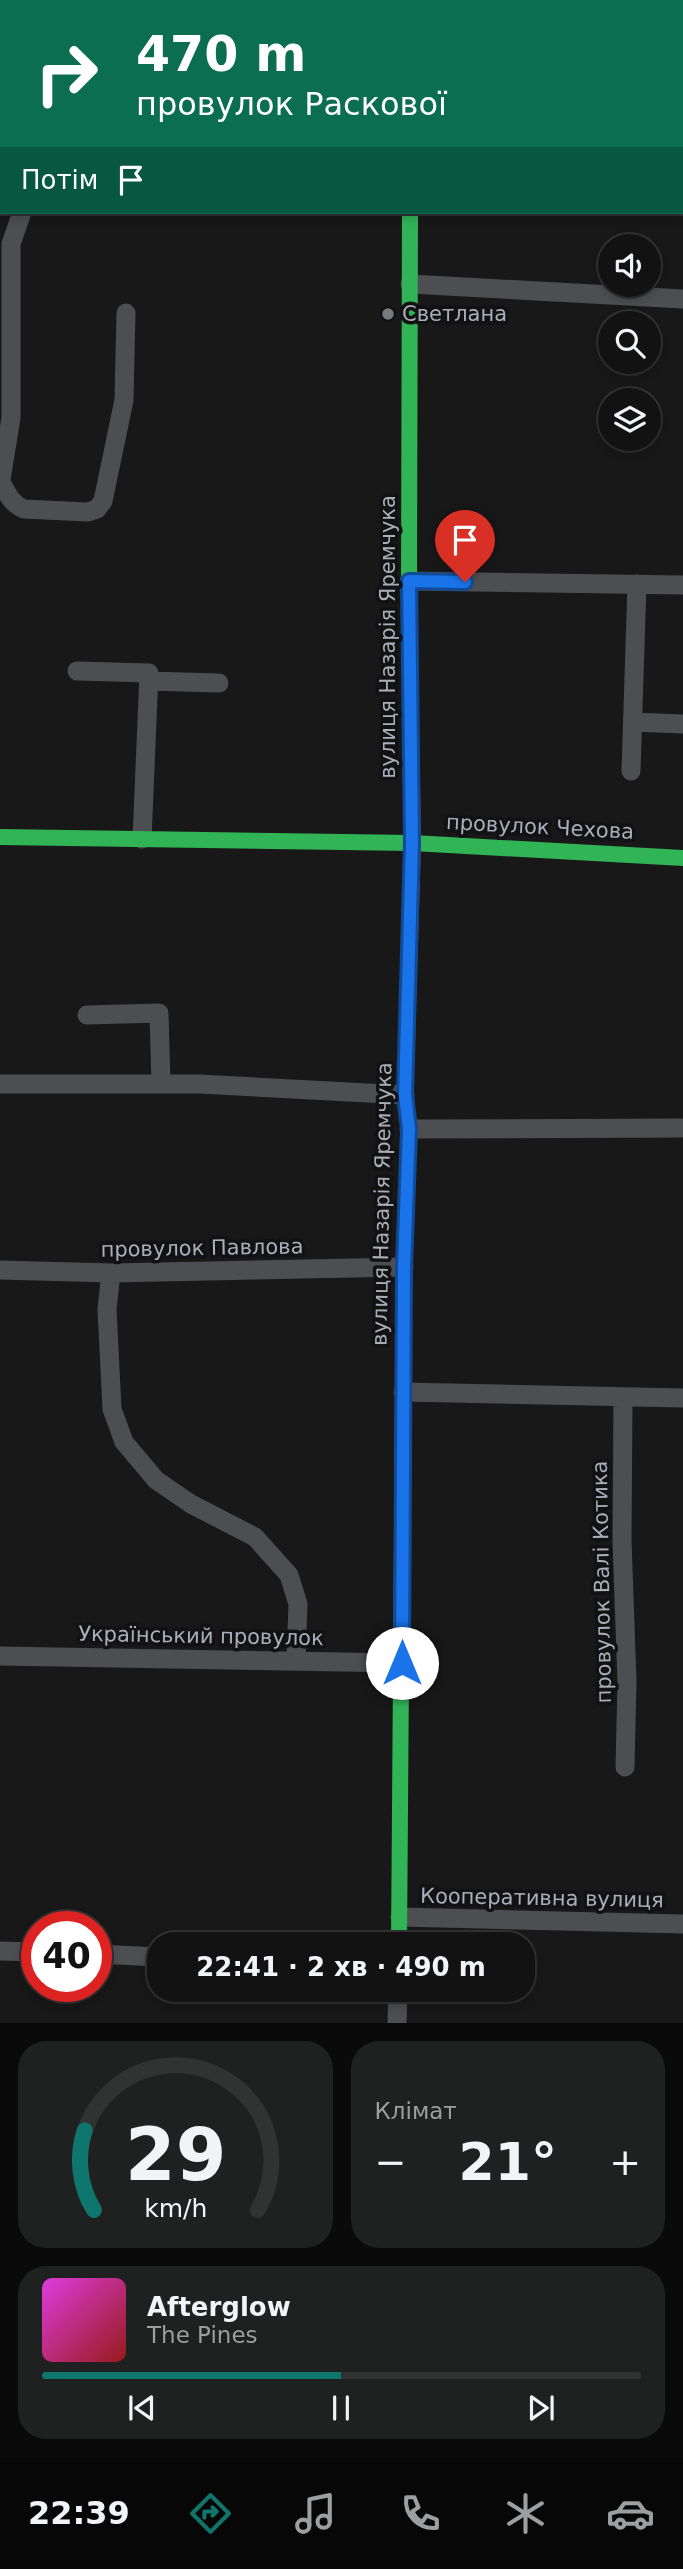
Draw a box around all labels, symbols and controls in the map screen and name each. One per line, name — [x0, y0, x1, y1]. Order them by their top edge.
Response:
text: 470 m — [136, 26, 306, 83]
icon: right — [21, 28, 112, 119]
text: провулок Раскової — [136, 85, 447, 123]
icon: arrive — [112, 161, 150, 199]
text: Потім — [21, 165, 98, 195]
map controls — [598, 234, 661, 451]
button: sound — [598, 234, 661, 297]
place label: Светлана — [402, 302, 507, 326]
marker: Светлана — [380, 306, 396, 322]
button: search — [598, 311, 661, 374]
button: layers — [598, 388, 661, 451]
street label: вулиця Назарія Яремчука — [376, 495, 400, 779]
pin — [435, 510, 495, 582]
icon: arrive — [446, 521, 484, 559]
street label: провулок Чехова — [445, 810, 635, 844]
street label: вулиця Назарія Яремчука — [368, 1062, 396, 1346]
street label: провулок Павлова — [100, 1234, 304, 1262]
street label: провулок Валі Котика — [588, 1460, 616, 1704]
street label: Український провулок — [78, 1622, 324, 1650]
position arrow — [365, 1626, 439, 1700]
street label: Кооперативна вулиця — [420, 1884, 664, 1912]
speed limit sign: 40 — [21, 1911, 112, 2002]
text: 22:41 · 2 хв · 490 m — [196, 1952, 486, 1982]
text: Клімат — [375, 2098, 457, 2124]
text: 29 — [125, 2113, 226, 2198]
text: 21° — [459, 2132, 557, 2192]
text: − — [375, 2140, 406, 2184]
text: + — [609, 2140, 641, 2184]
text: km/h — [144, 2194, 207, 2223]
text: Afterglow — [147, 2292, 291, 2322]
text: The Pines — [147, 2322, 258, 2348]
icon: previous — [123, 2389, 161, 2427]
icon: pause — [322, 2389, 360, 2427]
icon: next — [522, 2389, 560, 2427]
icon: directions — [186, 2489, 235, 2538]
icon: music — [291, 2489, 340, 2538]
icon: phone — [396, 2489, 445, 2538]
icon: climate — [501, 2489, 550, 2538]
icon: car — [606, 2489, 655, 2538]
text: 22:39 — [28, 2494, 130, 2532]

